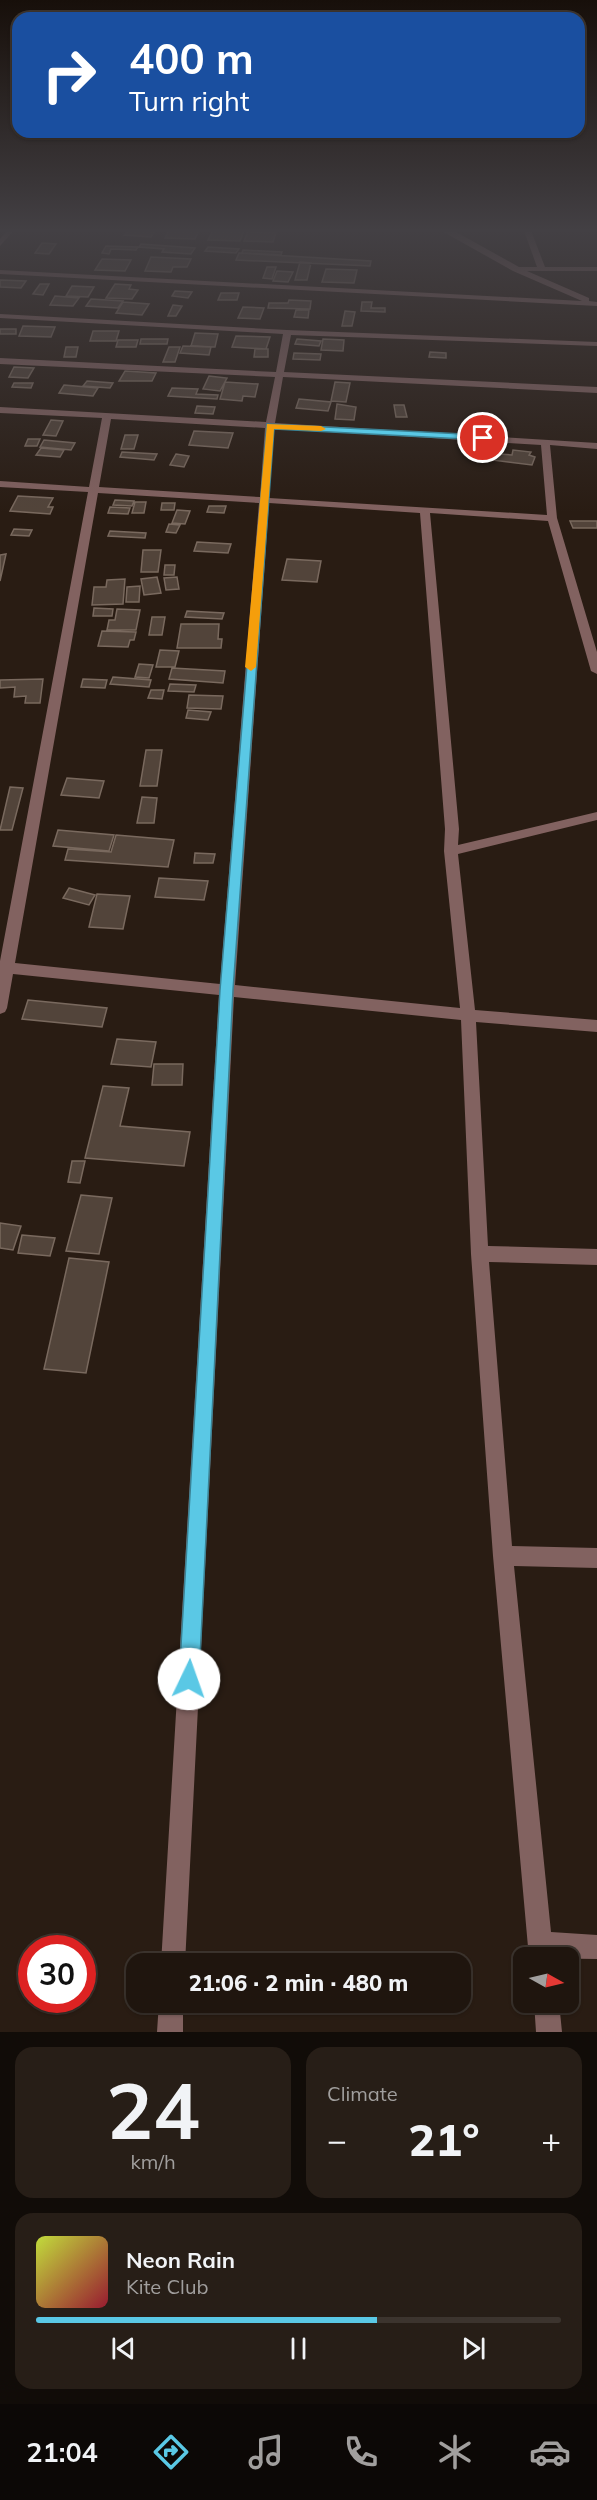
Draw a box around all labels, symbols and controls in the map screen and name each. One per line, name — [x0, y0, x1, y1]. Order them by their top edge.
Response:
text: 400 m — [129, 32, 254, 85]
icon: right — [30, 36, 108, 114]
text: Turn right — [129, 84, 249, 118]
pin — [457, 412, 508, 463]
icon: arrive — [466, 421, 499, 454]
position arrow — [157, 1647, 221, 1711]
speed limit sign: 30 — [18, 1935, 96, 2013]
north arrow — [513, 1947, 579, 2013]
map controls — [513, 1947, 579, 2013]
text: 21:06 · 2 min · 480 m — [189, 1969, 408, 1997]
text: 24 — [106, 2061, 200, 2159]
text: Climate — [327, 2081, 398, 2106]
text: 21° — [408, 2111, 480, 2167]
text: − — [327, 2119, 347, 2160]
text: + — [541, 2119, 561, 2160]
text: km/h — [130, 2149, 176, 2174]
text: Neon Rain — [126, 2246, 235, 2274]
text: Kite Club — [126, 2274, 208, 2299]
icon: previous — [107, 2332, 140, 2365]
icon: pause — [282, 2332, 315, 2365]
icon: next — [457, 2332, 490, 2365]
icon: directions — [150, 2431, 192, 2473]
icon: music — [245, 2431, 287, 2473]
icon: phone — [340, 2431, 382, 2473]
icon: climate — [434, 2431, 476, 2473]
icon: car — [529, 2431, 571, 2473]
text: 21:04 — [26, 2435, 98, 2469]

